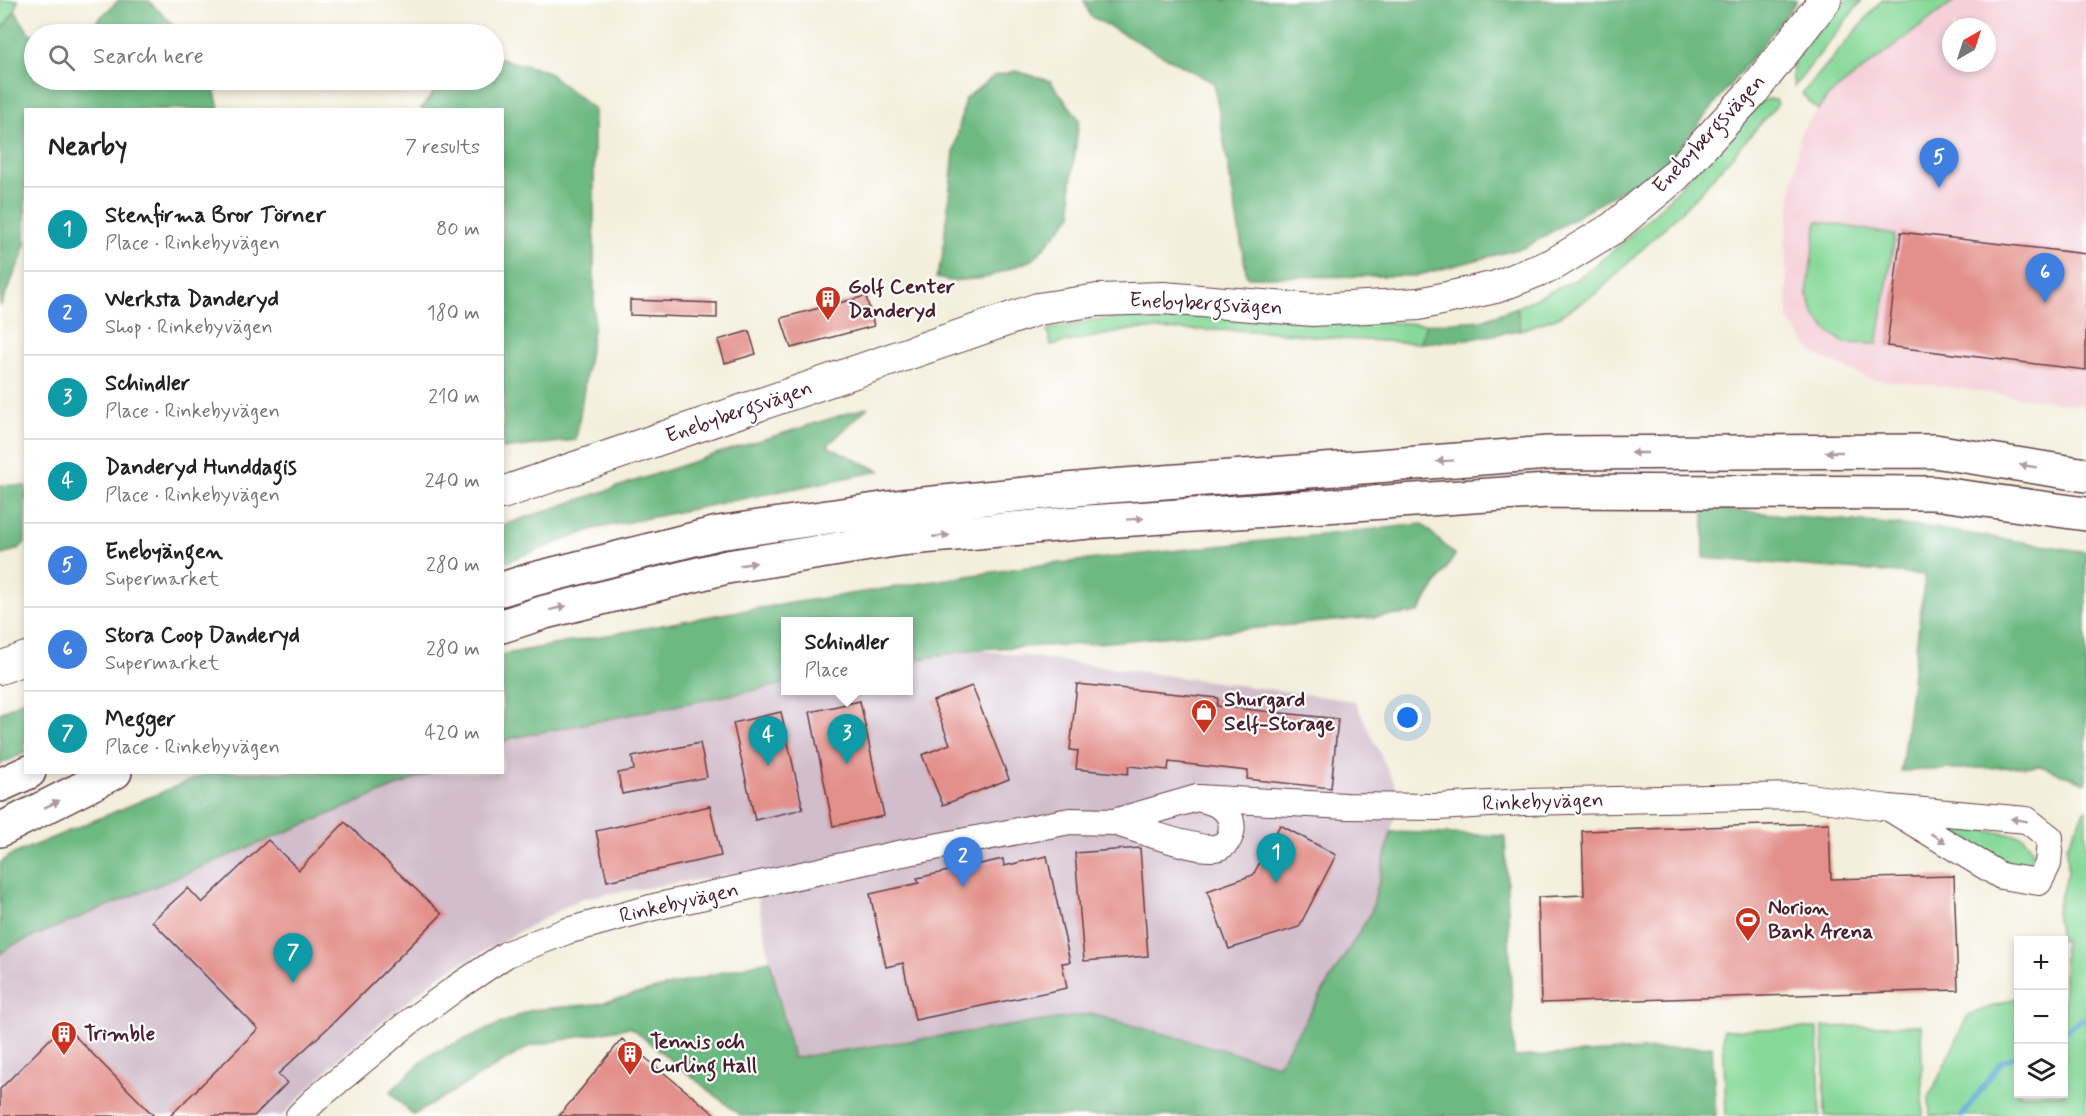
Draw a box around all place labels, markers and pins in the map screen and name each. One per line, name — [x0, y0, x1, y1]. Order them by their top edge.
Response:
pin: 5 — [1920, 138, 1958, 188]
pin: 6 — [2026, 254, 2064, 303]
place label: Golf Center Danderyd — [848, 273, 955, 325]
building icon: Golf Center Danderyd — [813, 284, 843, 322]
place label: Shurgard Self-Storage — [1224, 686, 1335, 738]
shop icon: Shurgard Self-Storage — [1189, 697, 1219, 735]
pin: 3 — [828, 714, 866, 764]
pin: 4 — [748, 716, 788, 766]
pin: 1 — [1256, 834, 1296, 883]
pin: 2 — [944, 838, 982, 887]
place label: Norion Bank Arena — [1768, 894, 1874, 946]
sports icon: Norion Bank Arena — [1733, 905, 1763, 943]
pin: 7 — [274, 934, 312, 983]
building icon: Trimble — [49, 1019, 79, 1057]
place label: Trimble — [84, 1020, 155, 1048]
place label: Tennis och Curling Hall — [650, 1028, 757, 1082]
building icon: Tennis och Curling Hall — [615, 1039, 645, 1077]

